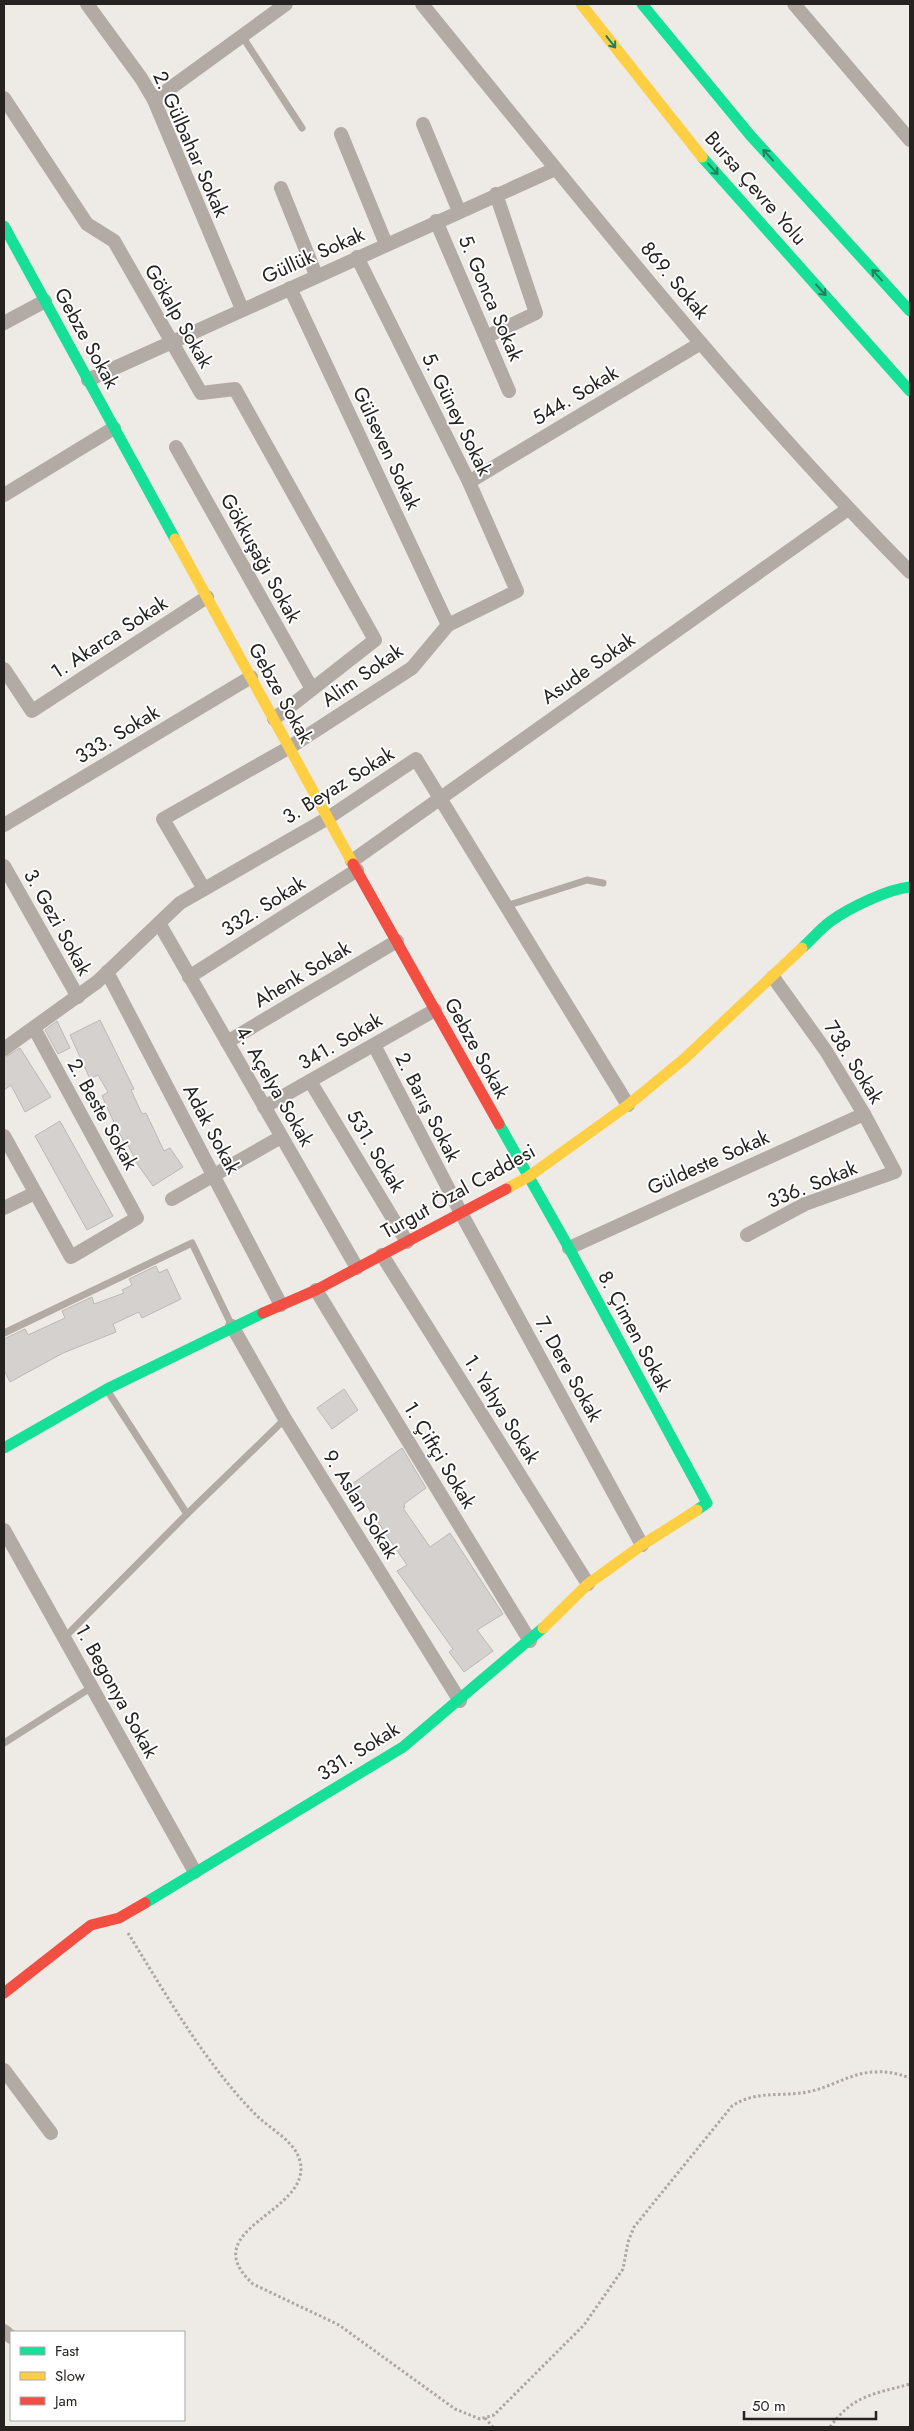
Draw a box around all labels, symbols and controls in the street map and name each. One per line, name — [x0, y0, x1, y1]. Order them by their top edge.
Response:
one-way arrow — [605, 35, 616, 48]
street label: 2. Gülbahar Sokak — [145, 67, 236, 222]
street label: Bursa Çevre Yolu — [698, 125, 813, 252]
one-way arrow — [762, 148, 774, 161]
one-way arrow — [707, 162, 718, 175]
street label: Güllük Sokak — [257, 220, 369, 291]
street label: 5. Gonca Sokak — [451, 231, 530, 366]
street label: 869. Sokak — [633, 235, 716, 326]
street label: Gökalp Sokak — [137, 259, 220, 374]
one-way arrow — [872, 268, 883, 281]
street label: Gebze Sokak — [47, 283, 126, 394]
one-way arrow — [815, 284, 826, 297]
street label: 5. Güney Sokak — [414, 348, 499, 481]
street label: 544. Sokak — [527, 358, 624, 433]
street label: Gülseven Sokak — [345, 382, 428, 515]
street label: Gökkuşağı Sokak — [213, 488, 308, 628]
street label: 1. Akarca Sokak — [45, 589, 173, 686]
street label: Asude Sokak — [536, 625, 641, 711]
street label: Alim Sokak — [316, 637, 409, 714]
street label: Gebze Sokak — [241, 638, 320, 749]
street label: 333. Sokak — [70, 698, 165, 771]
street label: 3. Beyaz Sokak — [277, 740, 400, 831]
street label: 3. Gezi Sokak — [16, 864, 99, 981]
street label: 332. Sokak — [216, 869, 311, 944]
street label: Ahenk Sokak — [248, 934, 356, 1015]
street label: Gebze Sokak — [437, 993, 516, 1104]
street label: 341. Sokak — [293, 1006, 388, 1077]
street label: 738. Sokak — [817, 1015, 891, 1110]
street label: 4. Açelya Sokak — [228, 1021, 321, 1152]
street label: 2. Barış Sokak — [388, 1047, 468, 1167]
street label: 2. Beste Sokak — [60, 1053, 145, 1175]
street label: Adak Sokak — [176, 1079, 247, 1180]
street label: 531. Sokak — [339, 1104, 412, 1198]
street label: Güldeste Sokak — [643, 1123, 774, 1202]
street label: Turgut Özal Caddesi — [376, 1137, 541, 1246]
street label: 336. Sokak — [763, 1153, 862, 1216]
street label: 8. Çimen Sokak — [591, 1266, 679, 1397]
street label: 7. Dere Sokak — [528, 1311, 610, 1427]
street label: 1. Yahya Sokak — [456, 1349, 547, 1470]
street label: 1. Çiftçi Sokak — [396, 1396, 483, 1514]
street label: 9. Aslan Sokak — [316, 1444, 406, 1564]
street label: 1. Begonya Sokak — [68, 1619, 165, 1763]
street label: 331. Sokak — [312, 1715, 405, 1788]
legend — [10, 2331, 185, 2421]
text: Fast — [55, 2340, 79, 2362]
text: Slow — [55, 2365, 86, 2387]
scale bar — [744, 2388, 876, 2420]
text: Jam — [53, 2390, 78, 2412]
text: 50 m — [752, 2395, 786, 2417]

